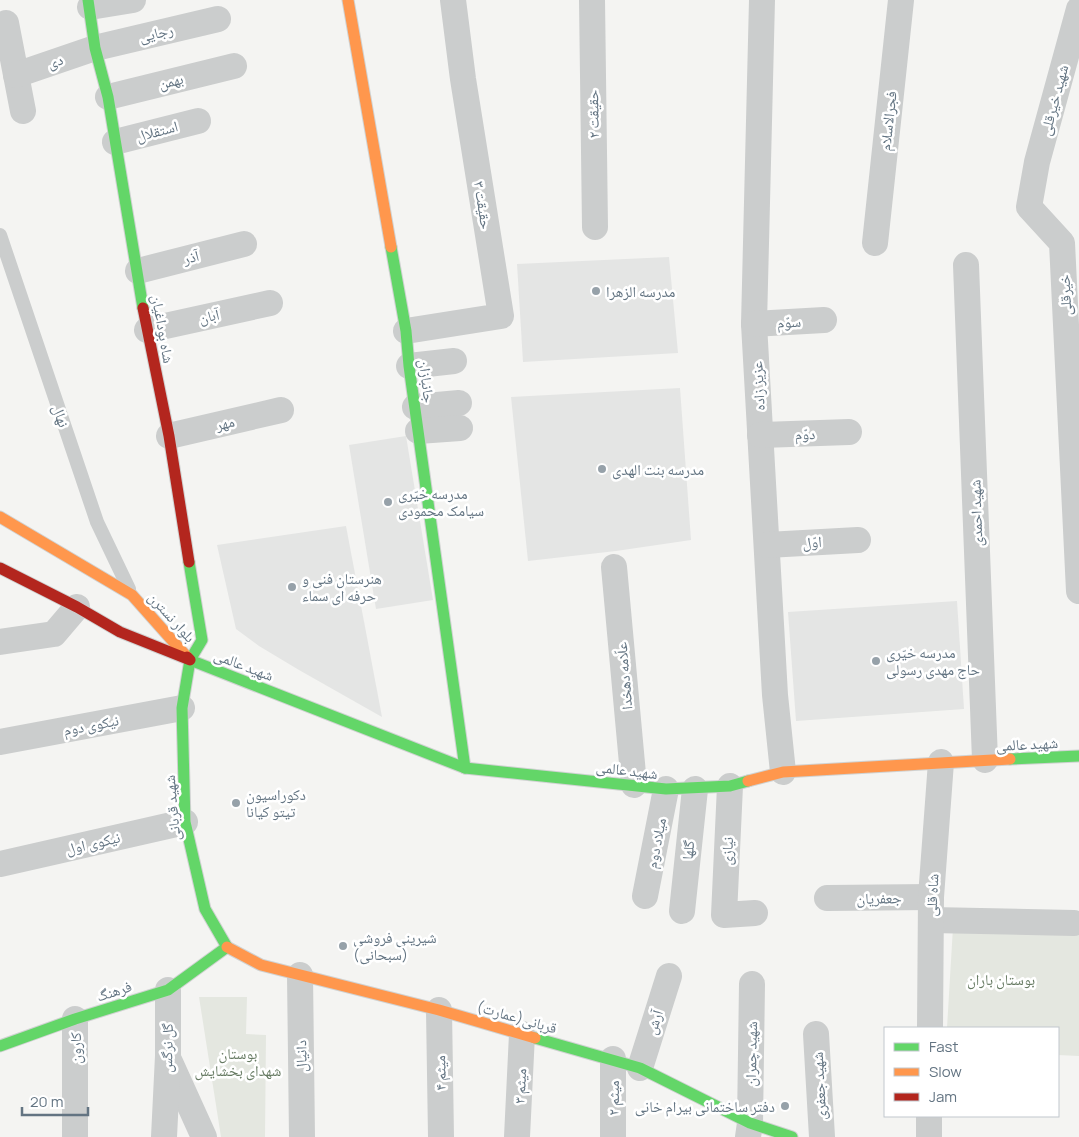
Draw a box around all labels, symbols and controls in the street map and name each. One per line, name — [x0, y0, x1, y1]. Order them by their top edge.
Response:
street label: رجایی — [137, 19, 175, 47]
street label: دی — [44, 49, 66, 73]
street label: شهید خیرقلی — [1034, 62, 1074, 138]
street label: بهمن — [156, 68, 186, 94]
street label: حقیقت ۲ — [582, 89, 604, 138]
street label: فجرالاسلام — [874, 90, 902, 152]
street label: استقلال — [134, 115, 180, 147]
street label: حقیقت ۳ — [469, 179, 497, 231]
street label: آذر — [180, 245, 202, 269]
street label: خیرقلی — [1053, 273, 1077, 316]
place label: مدرسه الزهرا — [606, 281, 676, 302]
marker: مدرسه الزهرا — [590, 285, 602, 297]
street label: شاه بوداغیان — [147, 293, 179, 365]
street label: آبان — [197, 303, 222, 329]
street label: سوّم — [776, 311, 802, 333]
street label: جانبازان — [414, 358, 440, 404]
street label: عزیز زاده — [746, 360, 770, 411]
street label: نهال — [47, 402, 75, 430]
street label: مهر — [213, 411, 237, 436]
street label: دوّم — [794, 423, 816, 445]
place label: مدرسه بنت الهدی — [612, 459, 704, 480]
marker: مدرسه بنت الهدی — [596, 463, 608, 475]
street label: شهید احمدی — [964, 479, 988, 547]
place label: مدرسه خیّری سیامک محمودی — [398, 483, 484, 521]
marker: مدرسه خیّری سیامک محمودی — [382, 496, 394, 508]
street label: اوّل — [802, 531, 822, 553]
place label: هنرستان فنی و حرفه ای سماء — [302, 568, 382, 606]
marker: هنرستان فنی و حرفه ای سماء — [286, 581, 298, 593]
street label: بلوار نسترن — [144, 587, 200, 647]
street label: علّامه دهخدا — [611, 641, 637, 711]
place label: مدرسه خیّری حاج مهدی رسولی — [886, 642, 980, 680]
street label: شهید عالمی — [211, 644, 277, 686]
marker: مدرسه خیّری حاج مهدی رسولی — [870, 655, 882, 667]
street label: نیکوی دوم — [61, 709, 121, 741]
street label: شهید عالمی — [995, 732, 1059, 756]
street label: شهید عالمی — [595, 756, 659, 784]
street label: شهید قربانی — [159, 774, 185, 842]
place label: دکوراسیون تیتو کیانا — [246, 784, 306, 822]
marker: دکوراسیون تیتو کیانا — [230, 797, 242, 809]
street label: میلاد دوم — [641, 816, 671, 870]
street label: نیکوی اول — [64, 827, 122, 859]
street label: نیازی — [716, 836, 738, 866]
street label: گلها — [677, 839, 699, 861]
street label: شاه قلی — [920, 873, 944, 917]
street label: جعفریان — [856, 887, 902, 909]
place label: شیرینی فروشی (سبحانی) — [353, 927, 437, 965]
marker: شیرینی فروشی (سبحانی) — [337, 940, 349, 952]
park label: بوستان باران — [967, 969, 1035, 990]
street label: فرهنگ — [94, 975, 134, 1007]
street label: (عمارت)قربانی — [474, 996, 560, 1038]
street label: آرش — [640, 1006, 668, 1037]
street label: شهید چمران — [740, 1021, 762, 1087]
street label: گل نرگس — [156, 1023, 178, 1073]
legend — [884, 1027, 1059, 1117]
street label: کارون — [65, 1032, 86, 1064]
text: Fast — [929, 1036, 958, 1057]
street label: دانیال — [290, 1040, 312, 1072]
park label: بوستان شهدای بخشایش — [195, 1043, 282, 1081]
street label: شهید جعفری — [807, 1051, 831, 1120]
street label: میثم ۴ — [429, 1055, 451, 1091]
text: Slow — [929, 1061, 962, 1082]
street label: میثم ۳ — [509, 1068, 531, 1104]
street label: میثم ۲ — [603, 1080, 624, 1116]
scale bar — [22, 1084, 89, 1116]
text: Jam — [929, 1086, 957, 1107]
text: 20 m — [30, 1091, 63, 1112]
place label: دفتر ساختمانی بیرام خانی — [635, 1096, 775, 1117]
marker: دفتر ساختمانی بیرام خانی — [779, 1100, 791, 1112]

